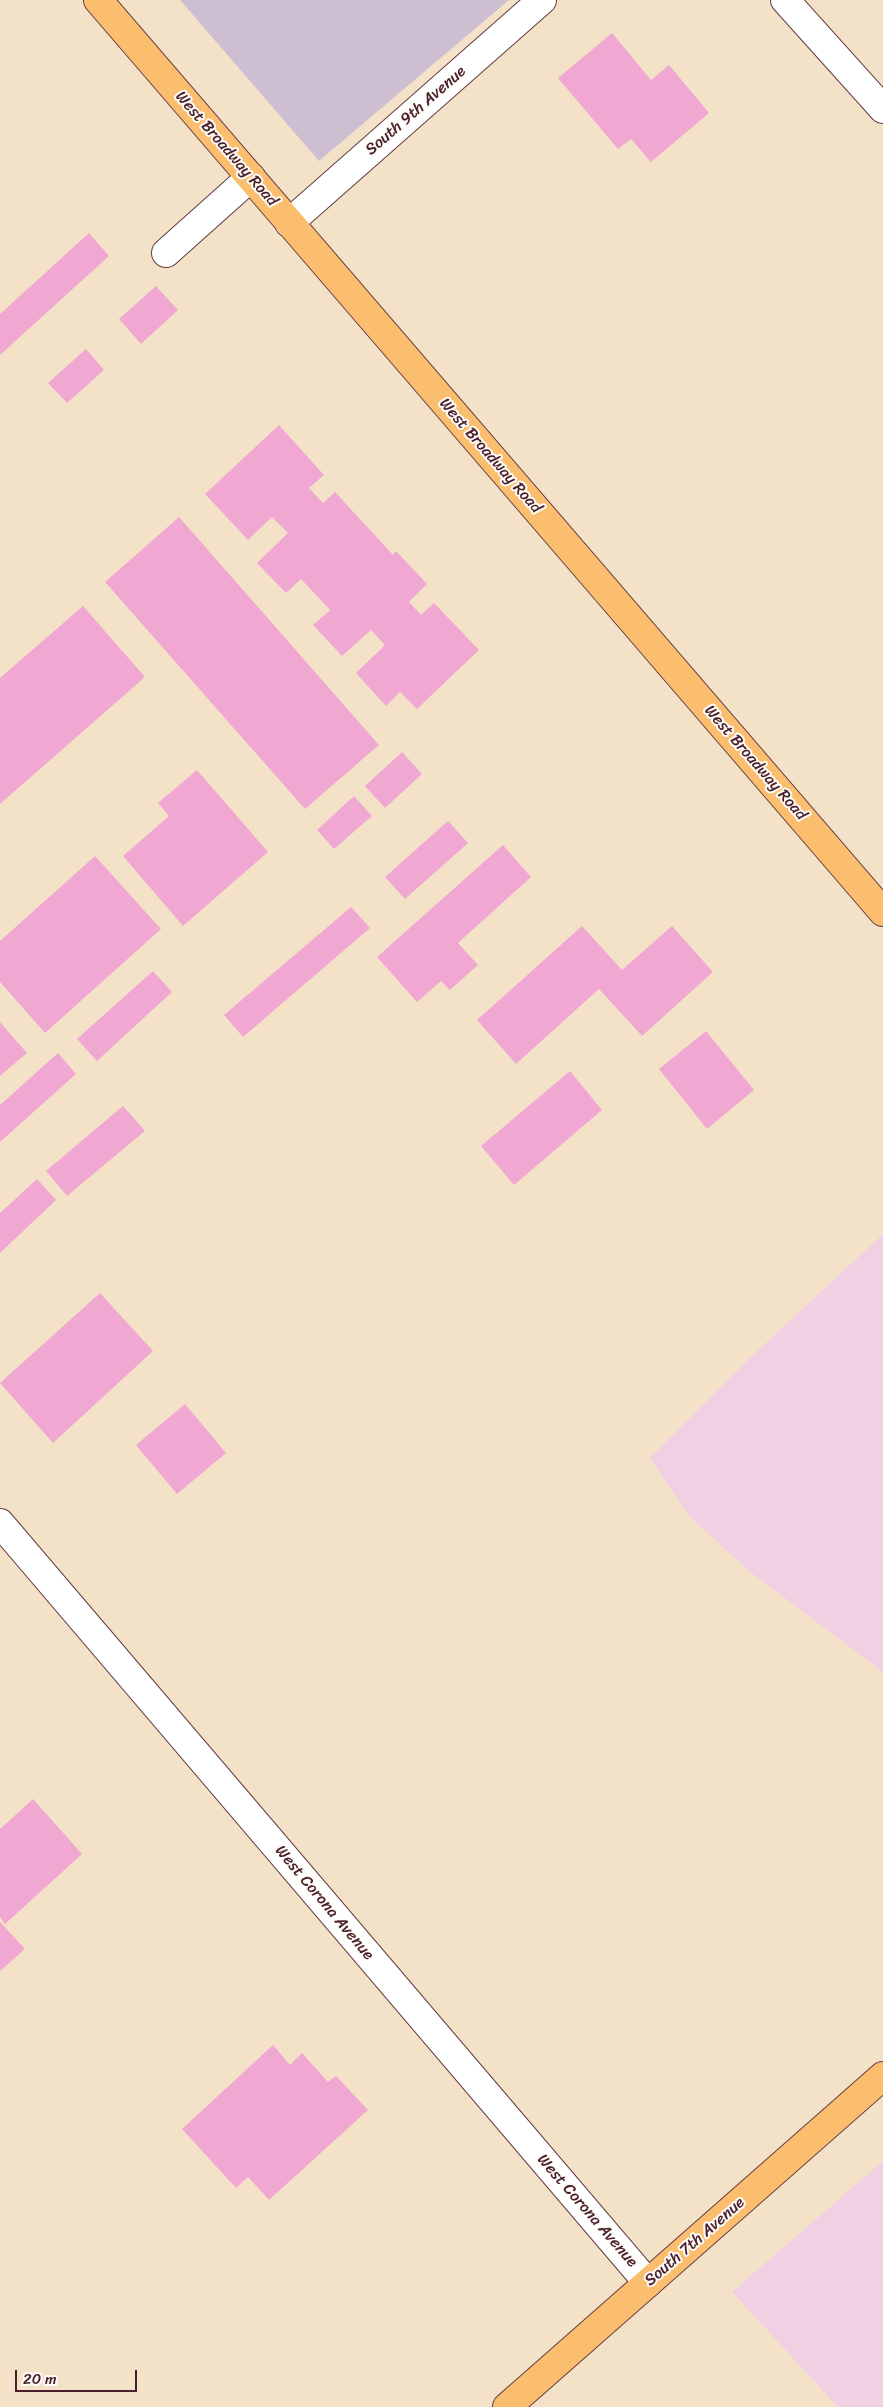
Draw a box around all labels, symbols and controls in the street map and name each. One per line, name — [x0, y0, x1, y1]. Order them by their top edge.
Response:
street label: South 9th Avenue — [362, 62, 470, 160]
street label: West Broadway Road — [171, 88, 281, 210]
street label: West Broadway Road — [435, 395, 545, 517]
street label: West Broadway Road — [700, 702, 810, 824]
street label: West Corona Avenue — [270, 1842, 378, 1964]
street label: West Corona Avenue — [533, 2150, 641, 2272]
street label: South 7th Avenue — [641, 2193, 749, 2291]
scale bar — [18, 2360, 140, 2392]
text: 20 m — [23, 2366, 57, 2392]

